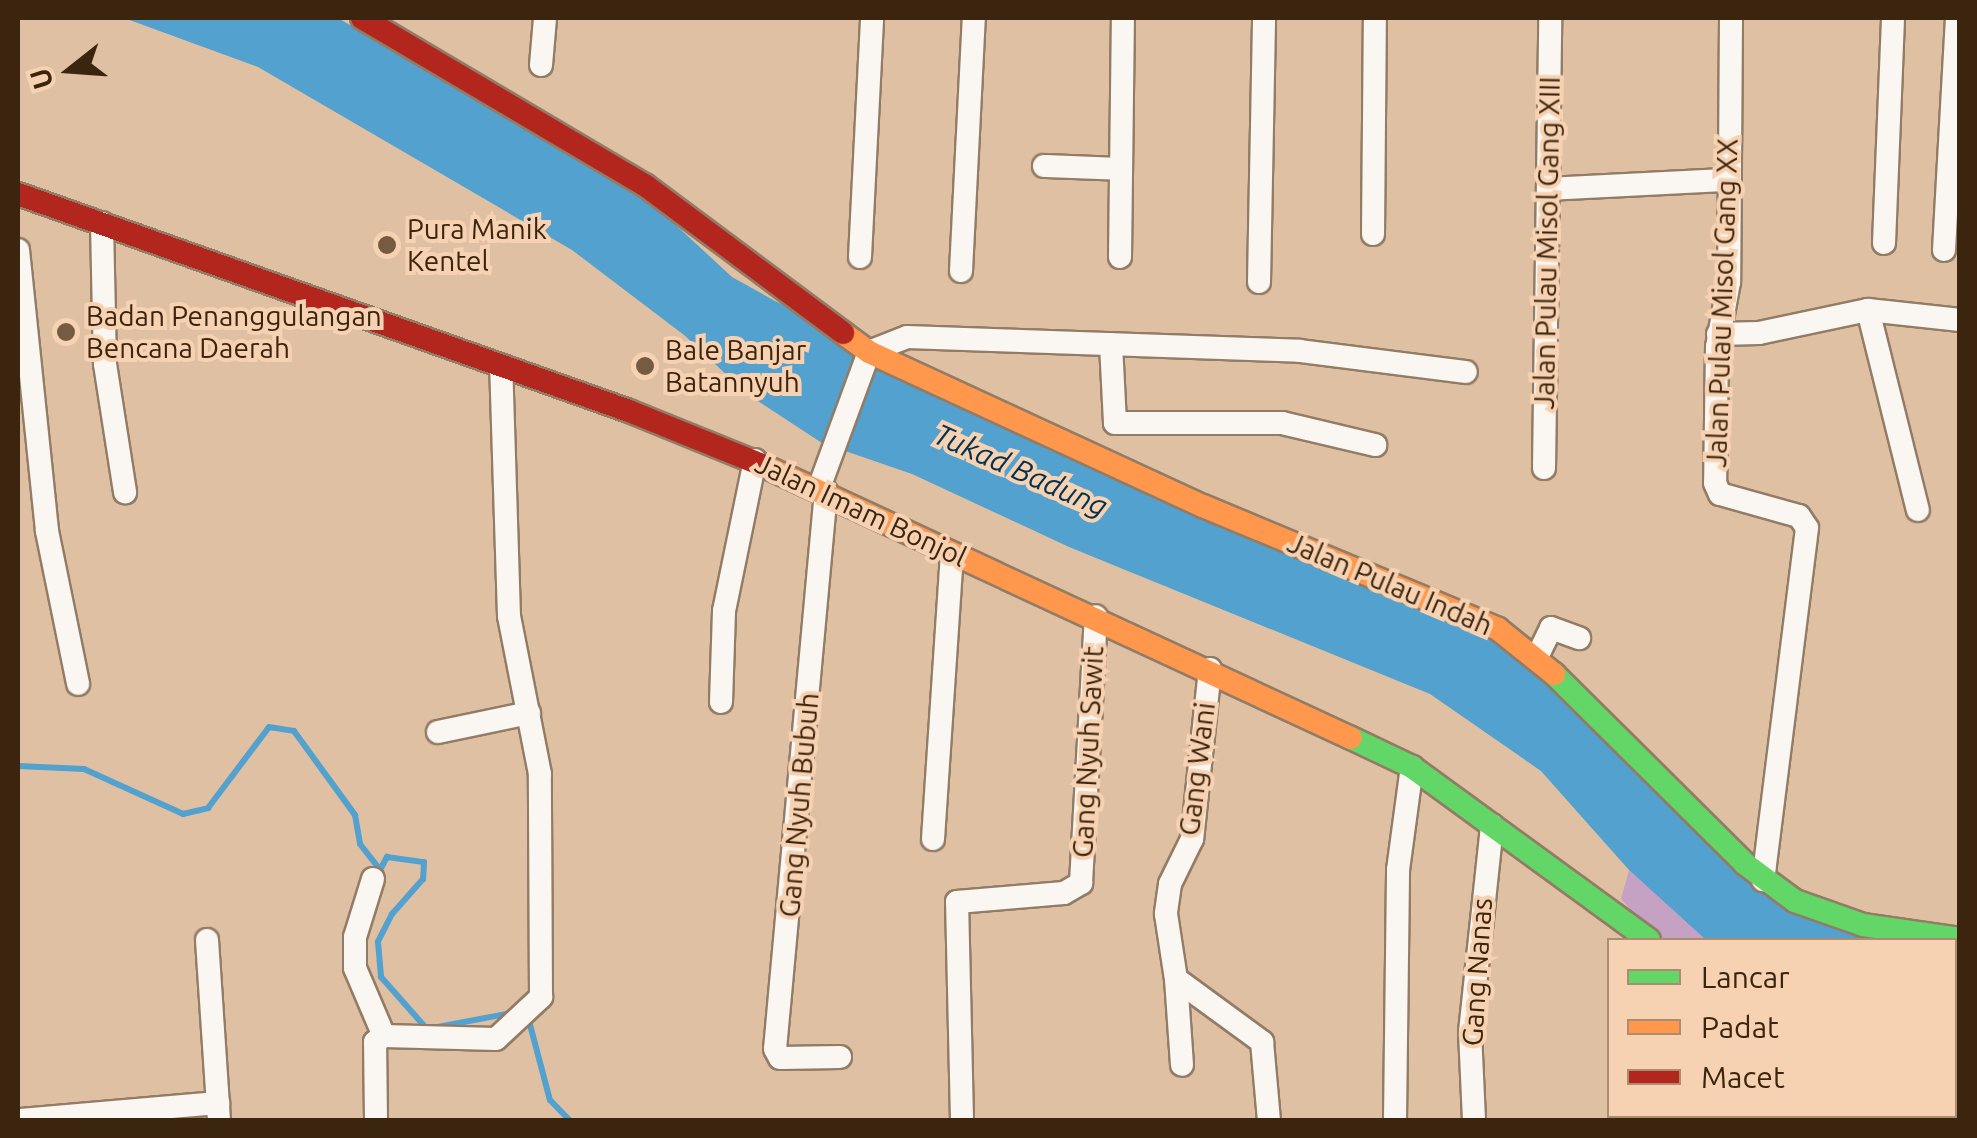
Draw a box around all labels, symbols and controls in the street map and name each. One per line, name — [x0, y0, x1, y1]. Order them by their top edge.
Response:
north arrow — [20, 20, 120, 120]
text: U — [23, 65, 59, 93]
street label: Jalan Pulau Misol Gang XIII — [1527, 76, 1567, 410]
street label: Jalan Pulau Misol Gang XX — [1699, 138, 1745, 468]
place label: Pura Manik Kentel — [407, 212, 547, 278]
marker: Pura Manik Kentel — [376, 234, 398, 256]
place label: Badan Penanggulangan Bencana Daerah — [86, 299, 382, 365]
marker: Badan Penanggulangan Bencana Daerah — [55, 321, 77, 343]
place label: Bale Banjar Batannyuh — [665, 333, 806, 399]
marker: Bale Banjar Batannyuh — [634, 355, 656, 377]
water label: Tukad Badung — [929, 416, 1113, 524]
street label: Jalan Imam Bonjol — [750, 446, 972, 574]
street label: Jalan Pulau Indah — [1283, 526, 1497, 642]
street label: Gang Nyuh Sawit — [1066, 645, 1110, 859]
street label: Gang Nyuh Bubuh — [772, 691, 826, 919]
street label: Gang Wani — [1172, 700, 1222, 838]
street label: Gang Nanas — [1455, 897, 1499, 1047]
legend — [1607, 938, 1957, 1118]
text: Lancar — [1701, 960, 1790, 994]
text: Padat — [1701, 1010, 1779, 1044]
text: Macet — [1701, 1060, 1785, 1094]

